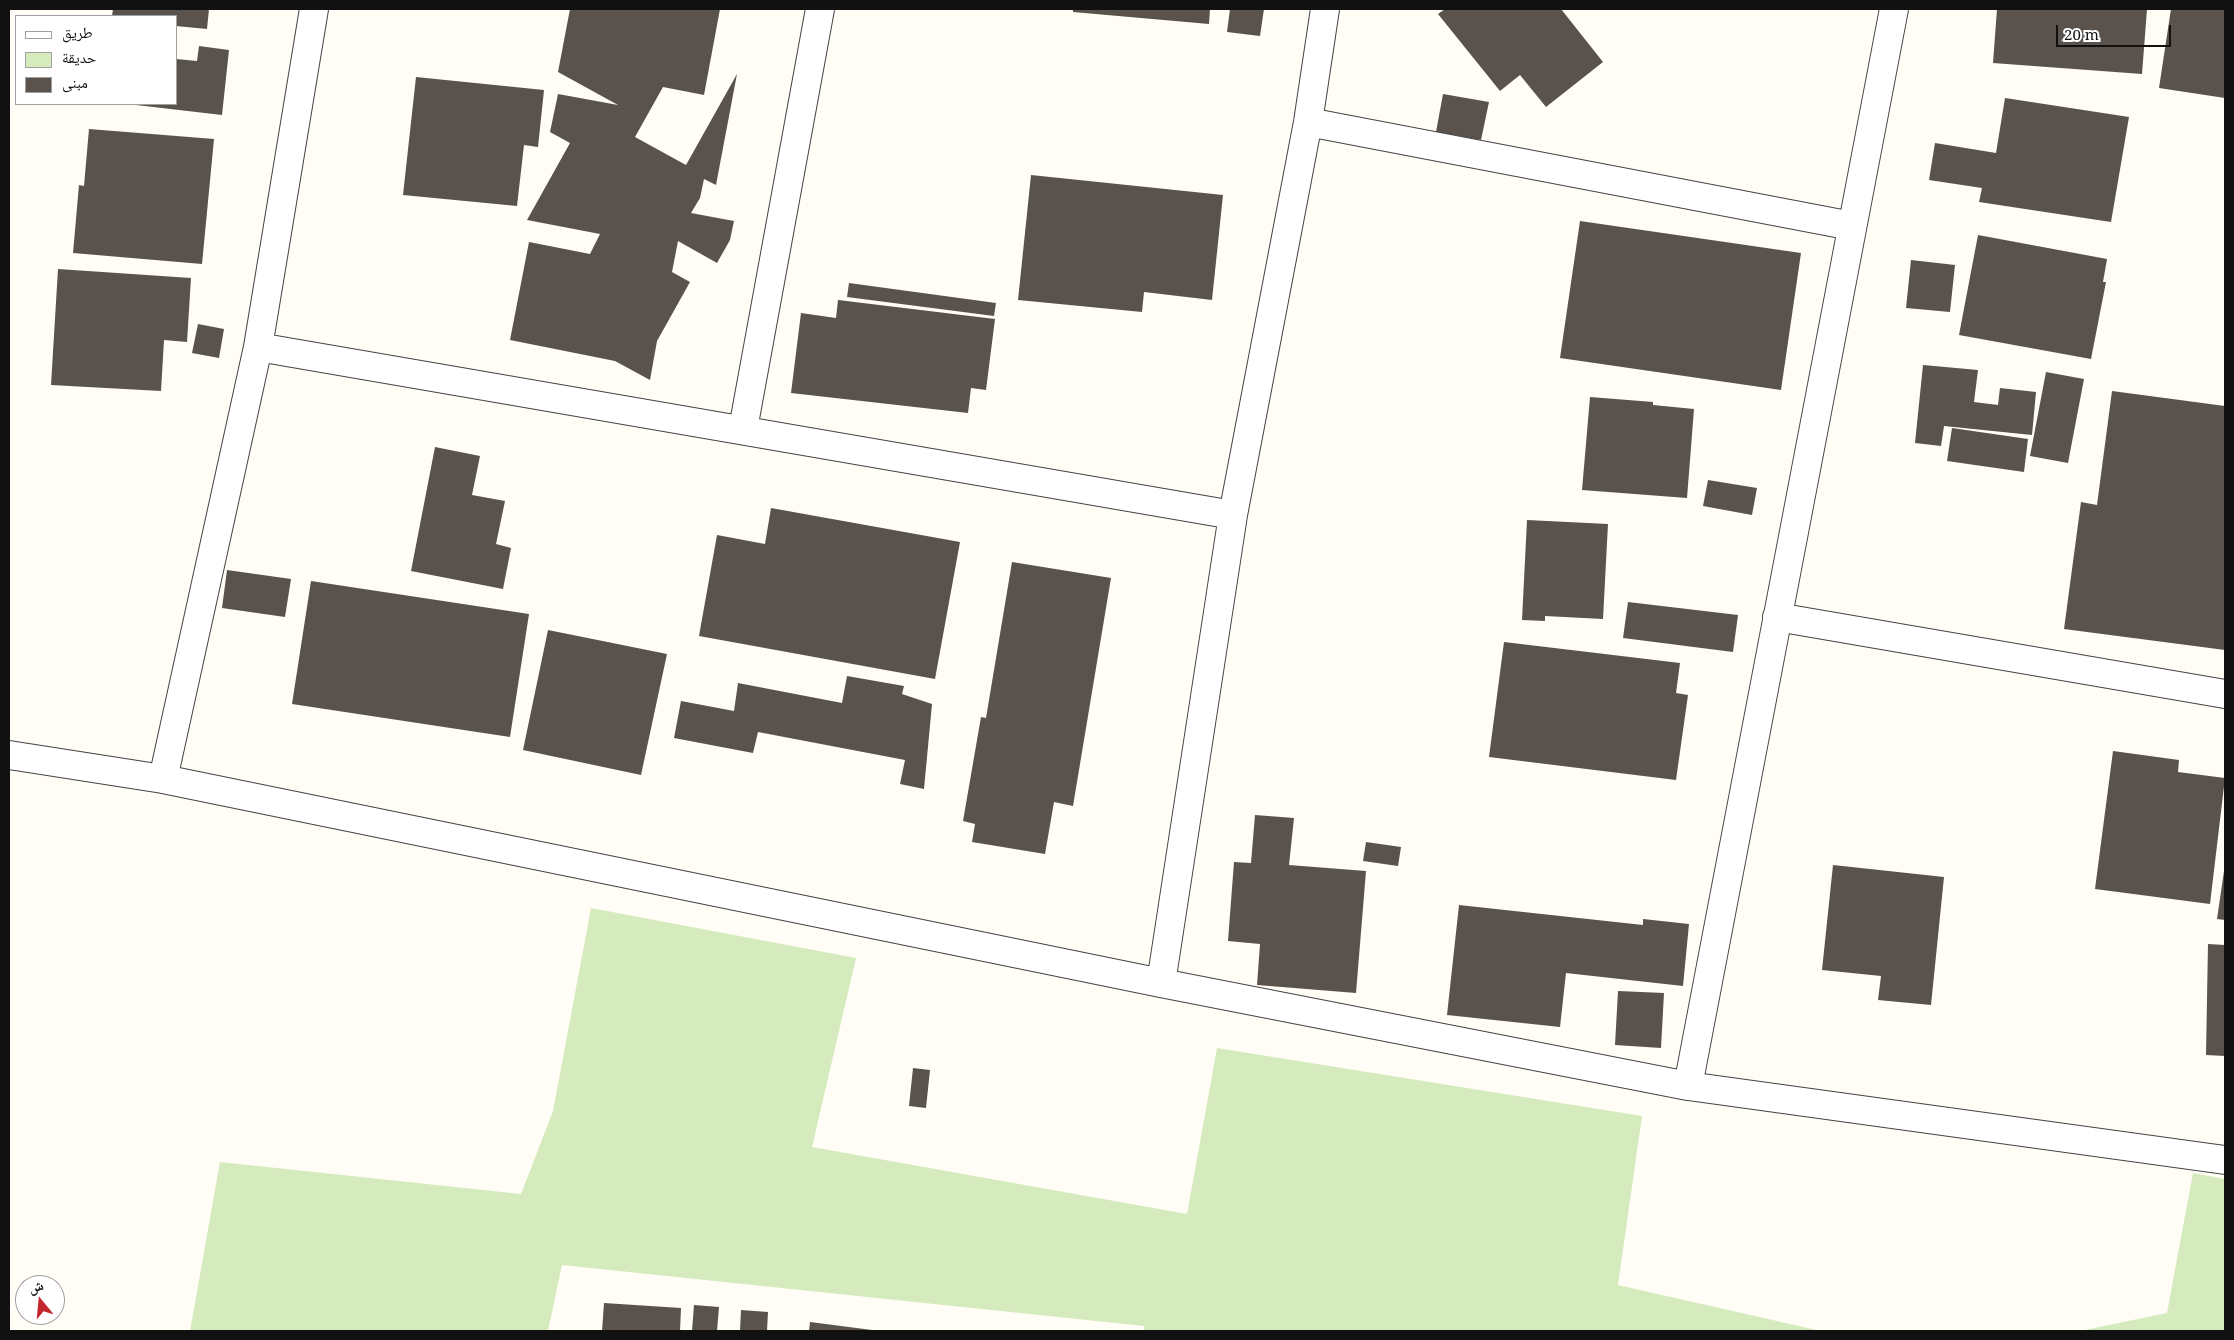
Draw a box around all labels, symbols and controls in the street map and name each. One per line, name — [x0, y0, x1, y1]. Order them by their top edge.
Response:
legend — [15, 15, 178, 105]
scale bar — [2059, 15, 2174, 47]
text: طريق — [62, 22, 93, 42]
text: 20 m — [2064, 24, 2099, 44]
text: حديقة — [62, 47, 96, 67]
text: مبنى — [62, 72, 88, 92]
north arrow — [15, 1275, 65, 1325]
text: ش — [26, 1275, 46, 1297]

